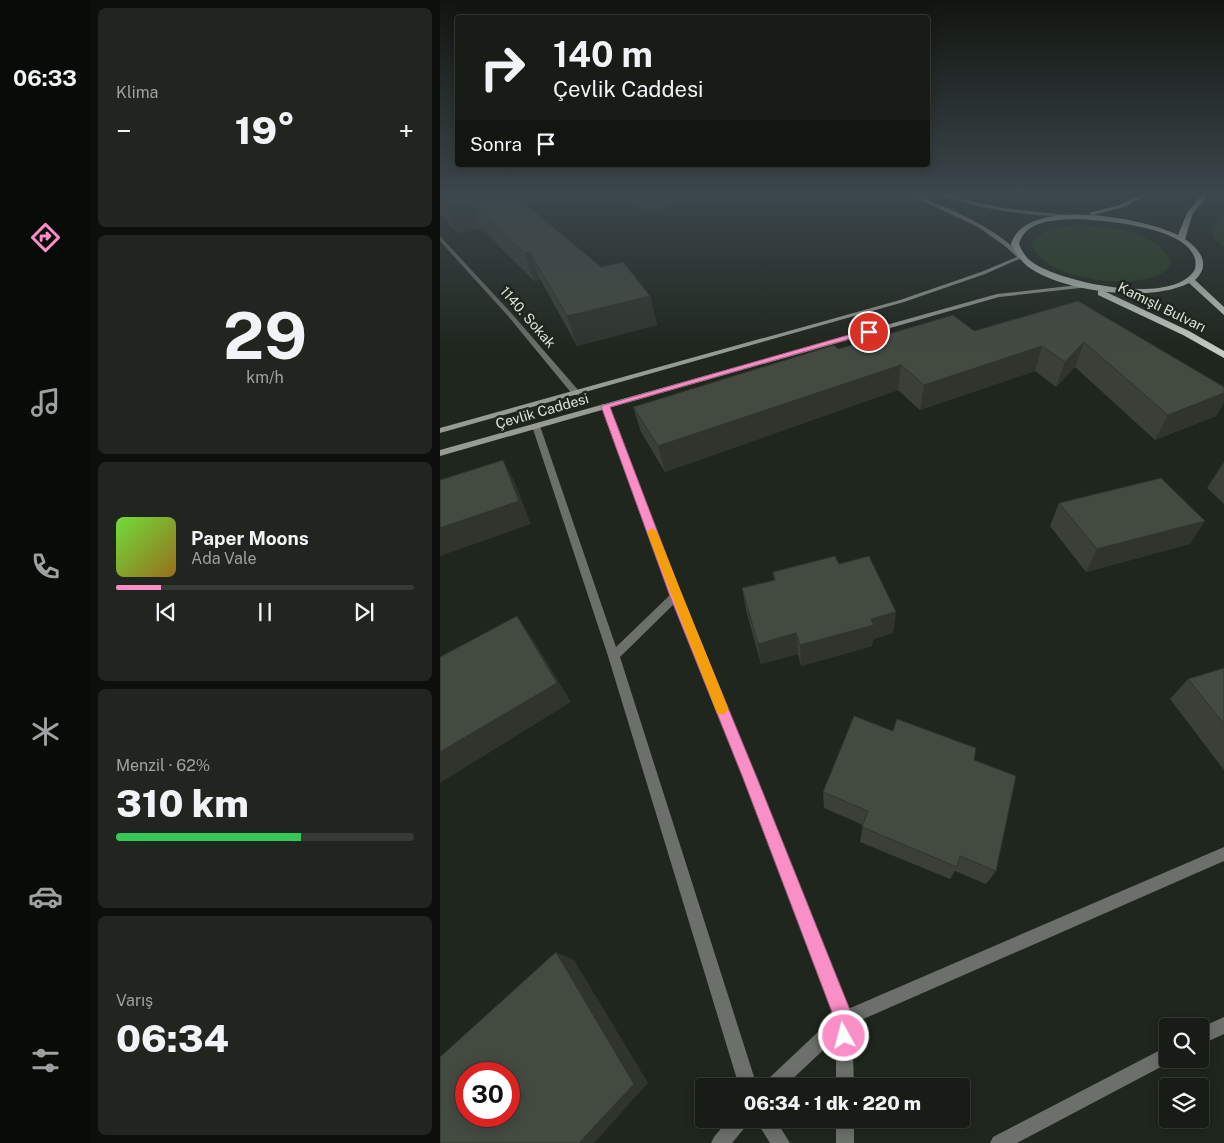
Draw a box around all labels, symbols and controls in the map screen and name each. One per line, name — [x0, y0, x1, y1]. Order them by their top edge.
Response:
text: 140 m — [553, 34, 653, 75]
icon: right — [470, 35, 535, 100]
text: 06:33 — [13, 65, 77, 91]
text: Çevlik Caddesi — [553, 76, 703, 102]
text: Klima — [116, 83, 158, 102]
text: 19° — [235, 108, 295, 153]
text: − — [116, 114, 132, 147]
text: + — [398, 114, 414, 147]
icon: arrive — [532, 130, 560, 158]
text: Sonra — [470, 133, 522, 155]
icon: directions — [28, 220, 63, 255]
street label: Kamışlı Bulvarı — [1115, 279, 1209, 335]
street label: 1140. Sokak — [497, 283, 559, 351]
text: 29 — [223, 297, 307, 374]
pin — [848, 311, 890, 353]
icon: arrive — [855, 318, 883, 346]
text: km/h — [246, 368, 284, 387]
icon: music — [28, 385, 63, 420]
street label: Çevlik Caddesi — [494, 390, 590, 432]
text: Paper Moons — [191, 527, 309, 549]
icon: phone — [28, 549, 63, 584]
text: Ada Vale — [191, 549, 256, 568]
icon: previous — [152, 598, 180, 626]
icon: pause — [251, 598, 279, 626]
icon: next — [350, 598, 378, 626]
icon: climate — [28, 714, 63, 749]
text: Menzil · 62% — [116, 756, 210, 775]
text: 310 km — [116, 781, 249, 826]
icon: car — [28, 879, 63, 914]
text: Varış — [116, 991, 153, 1010]
position arrow — [817, 1009, 869, 1061]
text: 06:34 — [116, 1016, 229, 1061]
map controls — [1159, 1018, 1209, 1128]
button: search — [1159, 1018, 1209, 1068]
icon: filters — [28, 1043, 63, 1078]
speed limit sign: 30 — [455, 1062, 520, 1127]
button: layers — [1159, 1078, 1209, 1128]
text: 06:34 · 1 dk · 220 m — [744, 1092, 921, 1114]

